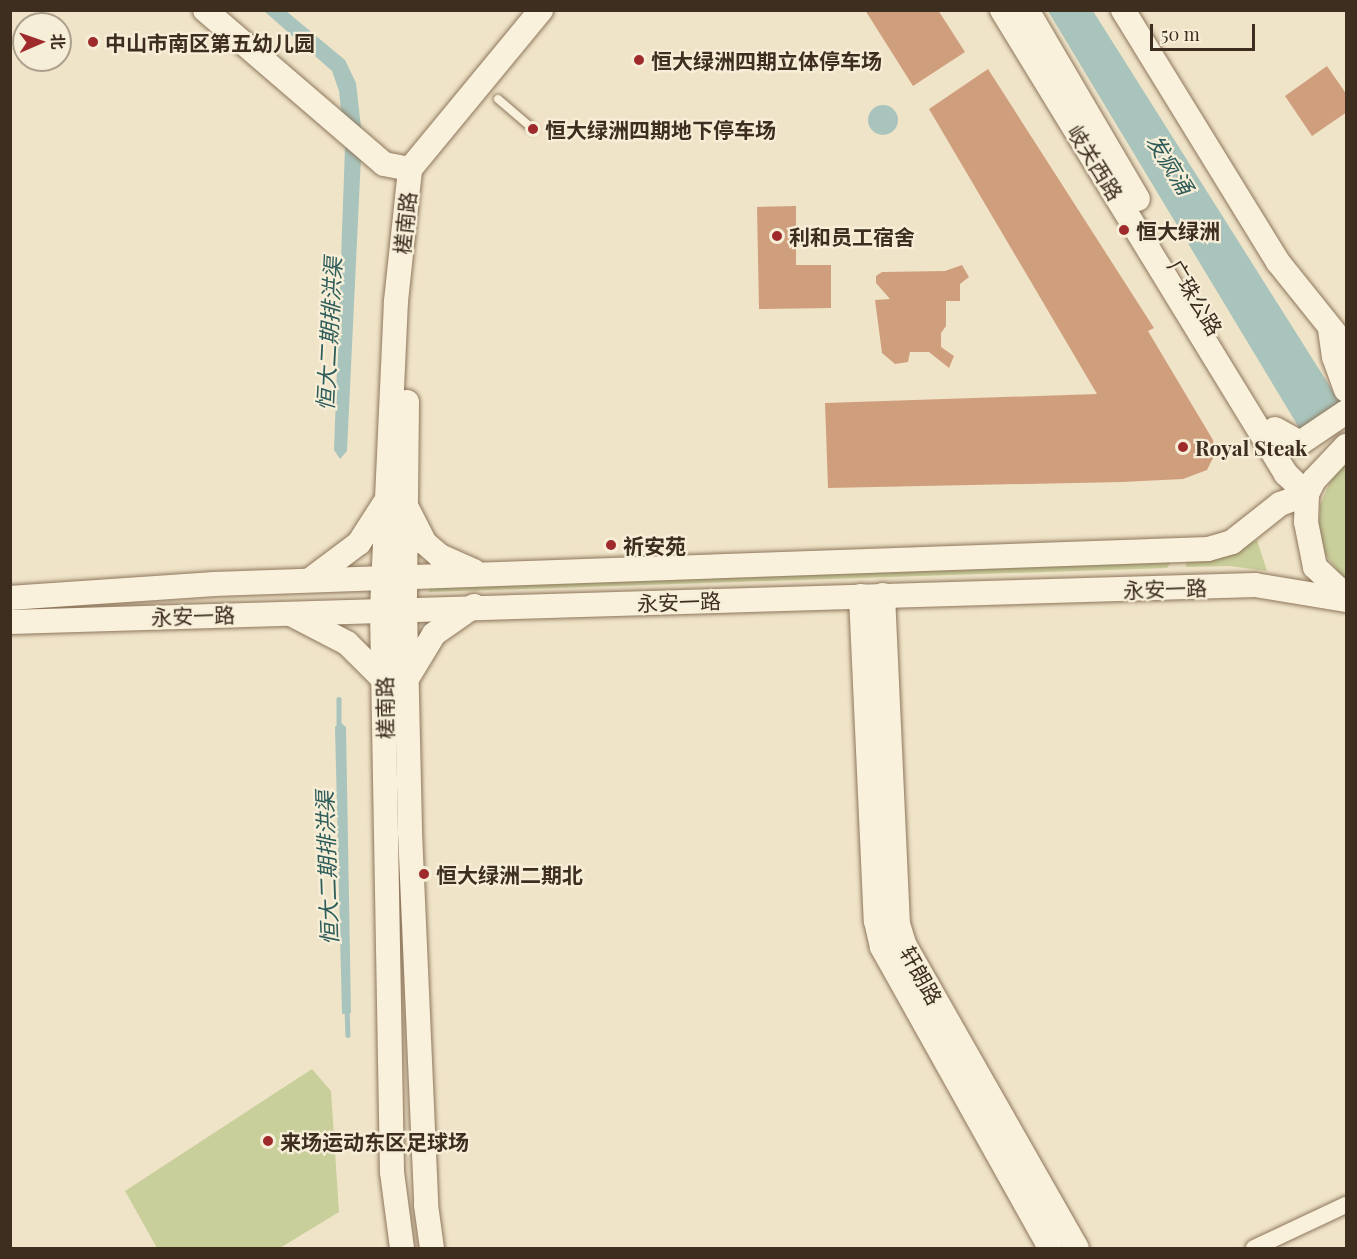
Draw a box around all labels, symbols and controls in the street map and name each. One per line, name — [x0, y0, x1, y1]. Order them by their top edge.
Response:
north arrow — [12, 12, 72, 72]
scale bar — [1153, 12, 1258, 50]
text: 50 m — [1161, 22, 1200, 46]
place label: 中山市南区第五幼儿园 — [105, 29, 315, 55]
text: 北 — [48, 33, 69, 50]
marker: 中山市南区第五幼儿园 — [86, 35, 100, 49]
place label: 恒大绿洲四期立体停车场 — [651, 47, 882, 73]
marker: 恒大绿洲四期立体停车场 — [632, 53, 646, 67]
place label: 恒大绿洲四期地下停车场 — [545, 116, 776, 142]
street label: 岐关西路 — [1063, 120, 1129, 204]
marker: 恒大绿洲四期地下停车场 — [526, 122, 540, 136]
water label: 发疯涌 — [1141, 129, 1199, 199]
street label: 槎南路 — [388, 190, 420, 256]
place label: 恒大绿洲 — [1136, 217, 1220, 243]
place label: 利和员工宿舍 — [789, 223, 915, 249]
marker: 恒大绿洲 — [1117, 223, 1131, 237]
marker: 利和员工宿舍 — [770, 229, 784, 243]
street label: 广珠公路 — [1164, 255, 1228, 339]
water label: 恒大二期排洪渠 — [312, 256, 346, 412]
place label: Royal Steak — [1195, 434, 1307, 460]
marker: Royal Steak — [1176, 440, 1190, 454]
place label: 祈安苑 — [623, 532, 686, 558]
marker: 祈安苑 — [604, 538, 618, 552]
street label: 永安一路 — [1123, 574, 1207, 602]
street label: 永安一路 — [637, 587, 721, 615]
street label: 永安一路 — [151, 601, 235, 629]
street label: 槎南路 — [371, 676, 397, 740]
water label: 恒大二期排洪渠 — [311, 791, 343, 945]
place label: 恒大绿洲二期北 — [436, 861, 583, 887]
marker: 恒大绿洲二期北 — [417, 867, 431, 881]
street label: 轩朗路 — [896, 941, 948, 1009]
place label: 来场运动东区足球场 — [280, 1128, 469, 1154]
marker: 来场运动东区足球场 — [261, 1134, 275, 1148]

